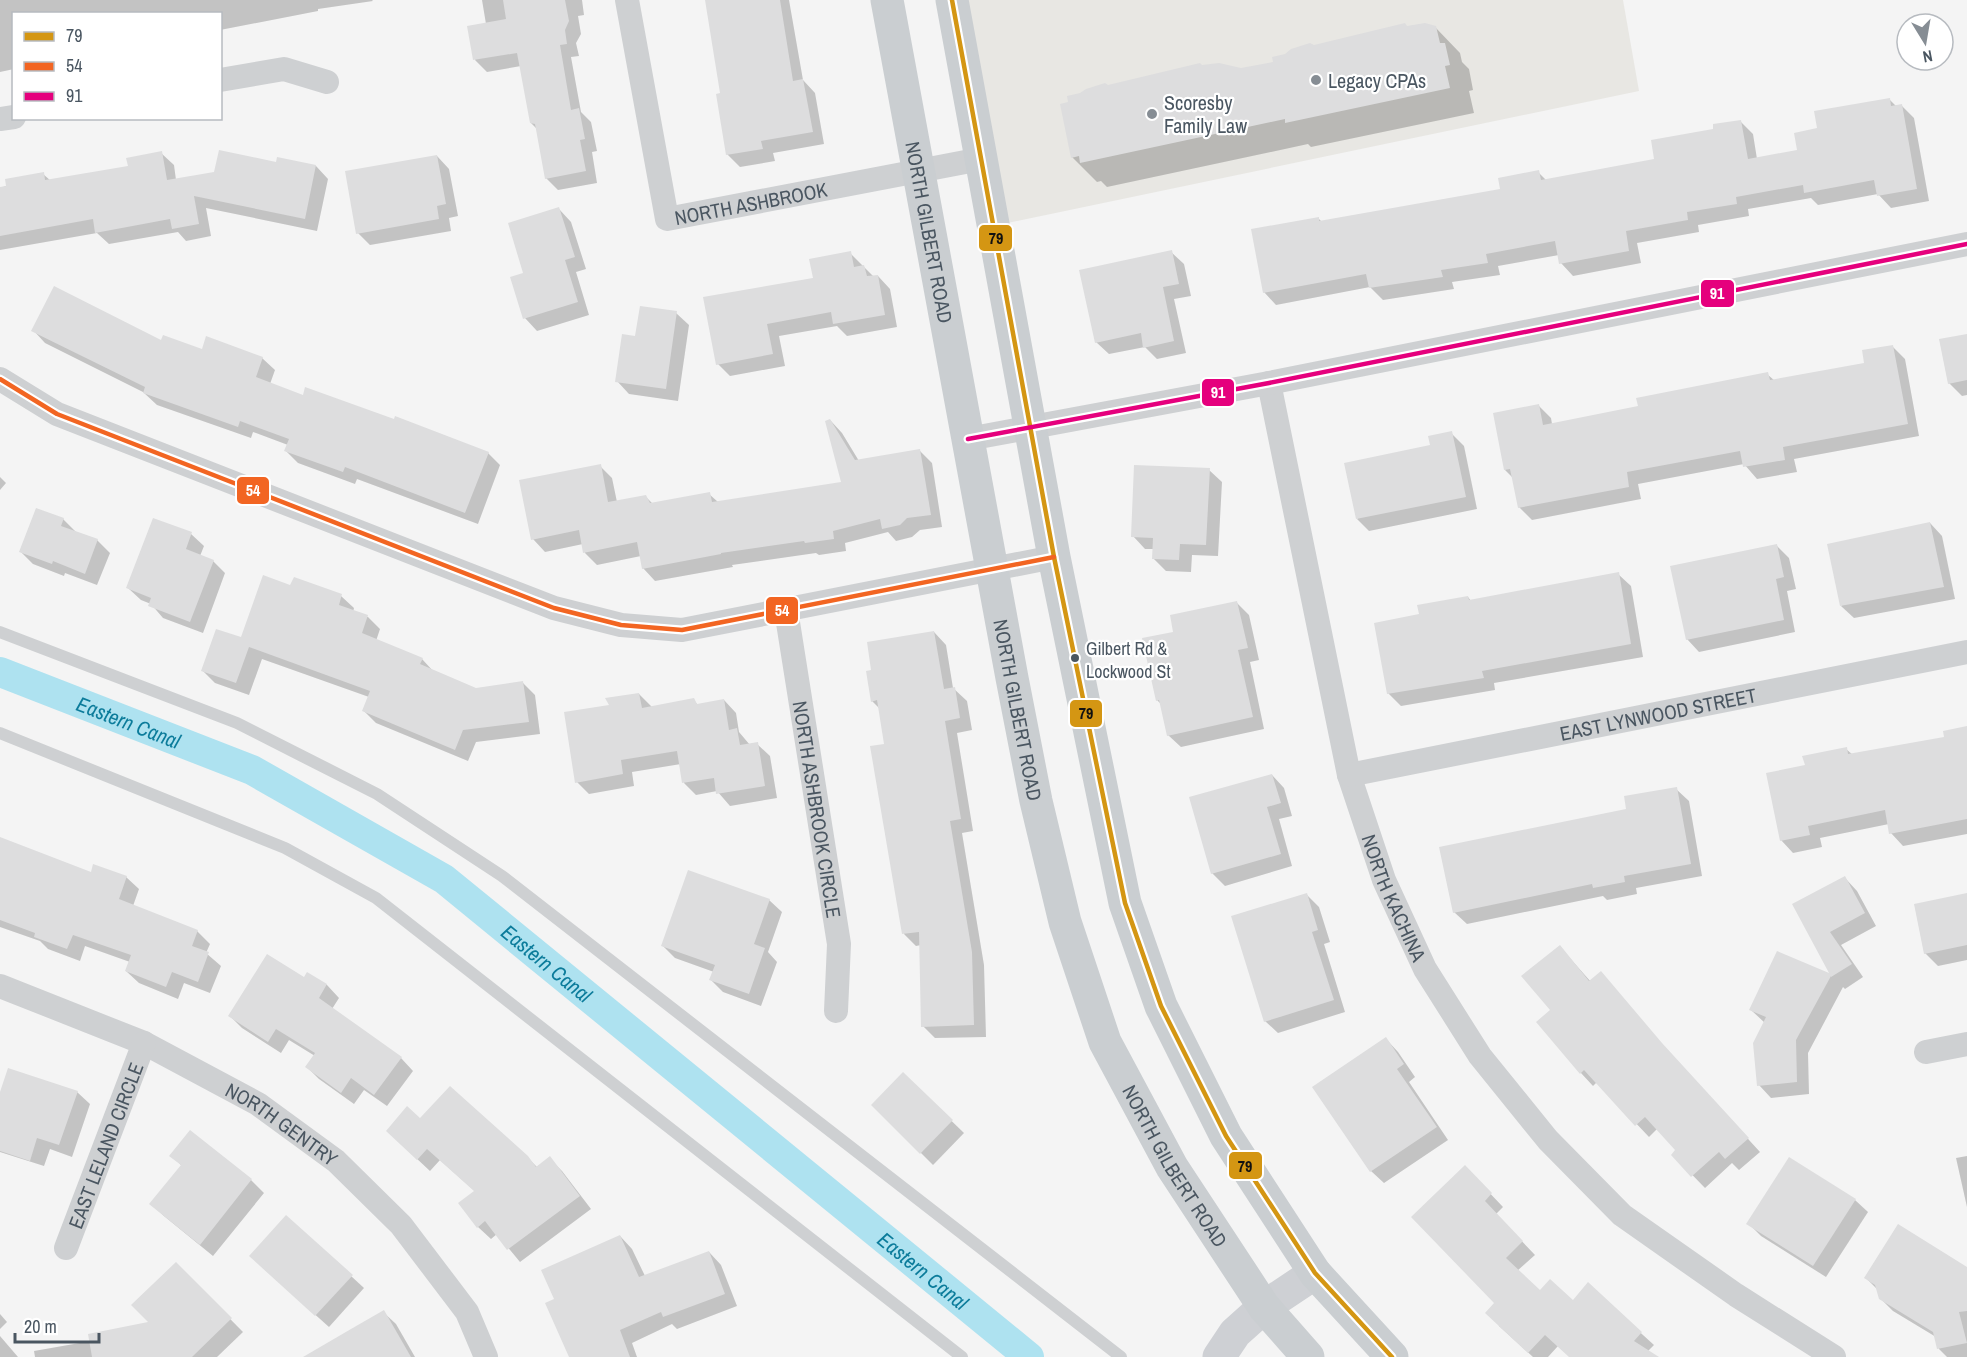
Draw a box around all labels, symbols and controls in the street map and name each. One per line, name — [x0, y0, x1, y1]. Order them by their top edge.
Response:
legend — [12, 12, 222, 120]
north arrow — [1895, 12, 1955, 72]
text: 79 — [66, 23, 82, 48]
text: N — [1921, 45, 1935, 68]
text: 54 — [66, 53, 82, 78]
place label: Legacy CPAs — [1328, 67, 1426, 94]
marker: Legacy CPAs — [1309, 73, 1323, 87]
text: 91 — [66, 83, 83, 108]
place label: Scoresby Family Law — [1164, 89, 1247, 139]
marker: Scoresby Family Law — [1145, 107, 1159, 121]
street label: NORTH GILBERT ROAD — [900, 139, 960, 325]
street label: NORTH ASHBROOK — [672, 175, 829, 231]
line badge: 79 — [978, 224, 1013, 252]
text: 79 — [989, 227, 1003, 249]
line badge: 91 — [1700, 279, 1735, 308]
text: 91 — [1710, 282, 1725, 304]
line badge: 91 — [1201, 378, 1235, 407]
text: 91 — [1211, 381, 1226, 403]
line badge: 54 — [236, 476, 270, 505]
text: 54 — [246, 479, 261, 501]
line badge: 54 — [765, 596, 799, 625]
text: 54 — [775, 599, 790, 621]
street label: NORTH GILBERT ROAD — [988, 617, 1049, 803]
place label: Gilbert Rd & Lockwood St — [1086, 636, 1171, 684]
marker: Gilbert Rd & Lockwood St — [1069, 652, 1081, 664]
street label: EAST LYNWOOD STREET — [1557, 681, 1759, 746]
water label: Eastern Canal — [72, 689, 186, 756]
street label: NORTH ASHBROOK CIRCLE — [787, 699, 848, 920]
line badge: 79 — [1069, 699, 1103, 728]
text: 79 — [1079, 702, 1093, 724]
street label: NORTH KACHINA — [1356, 831, 1433, 966]
water label: Eastern Canal — [495, 917, 599, 1010]
street label: EAST LELAND CIRCLE — [61, 1058, 149, 1232]
street label: NORTH GENTRY — [221, 1076, 344, 1172]
street label: NORTH GILBERT ROAD — [1117, 1080, 1234, 1252]
line badge: 79 — [1228, 1151, 1263, 1180]
text: 79 — [1238, 1155, 1252, 1177]
water label: Eastern Canal — [872, 1225, 976, 1317]
scale bar — [15, 1306, 99, 1344]
text: 20 m — [24, 1314, 57, 1339]

